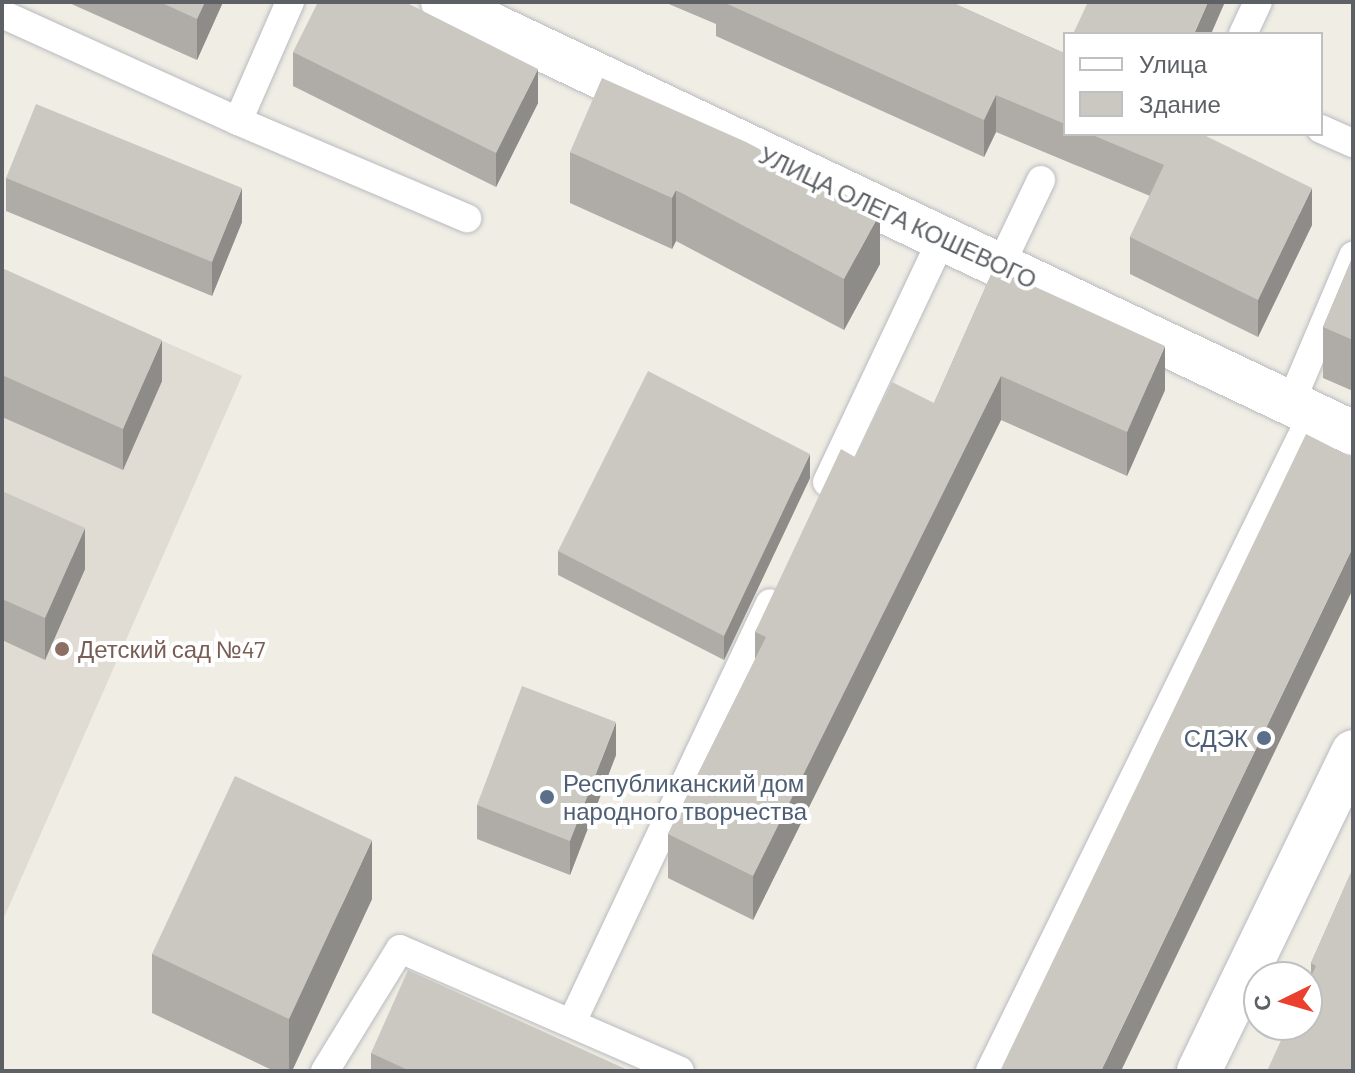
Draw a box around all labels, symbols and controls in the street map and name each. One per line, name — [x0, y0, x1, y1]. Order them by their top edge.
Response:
legend — [1063, 32, 1323, 136]
text: Улица — [1139, 49, 1207, 78]
text: Здание — [1139, 89, 1221, 118]
street label: УЛИЦА ОЛЕГА КОШЕВОГО — [755, 140, 1041, 294]
place label: Детский сад №47 — [78, 635, 265, 663]
marker: Детский сад №47 — [53, 640, 71, 658]
place label: СДЭК — [1184, 724, 1248, 752]
marker: СДЭК — [1255, 729, 1273, 747]
place label: Республиканский дом народного творчества — [563, 769, 807, 825]
marker: Республиканский дом народного творчества — [538, 788, 556, 806]
north arrow — [1243, 961, 1323, 1041]
text: С — [1247, 994, 1275, 1012]

